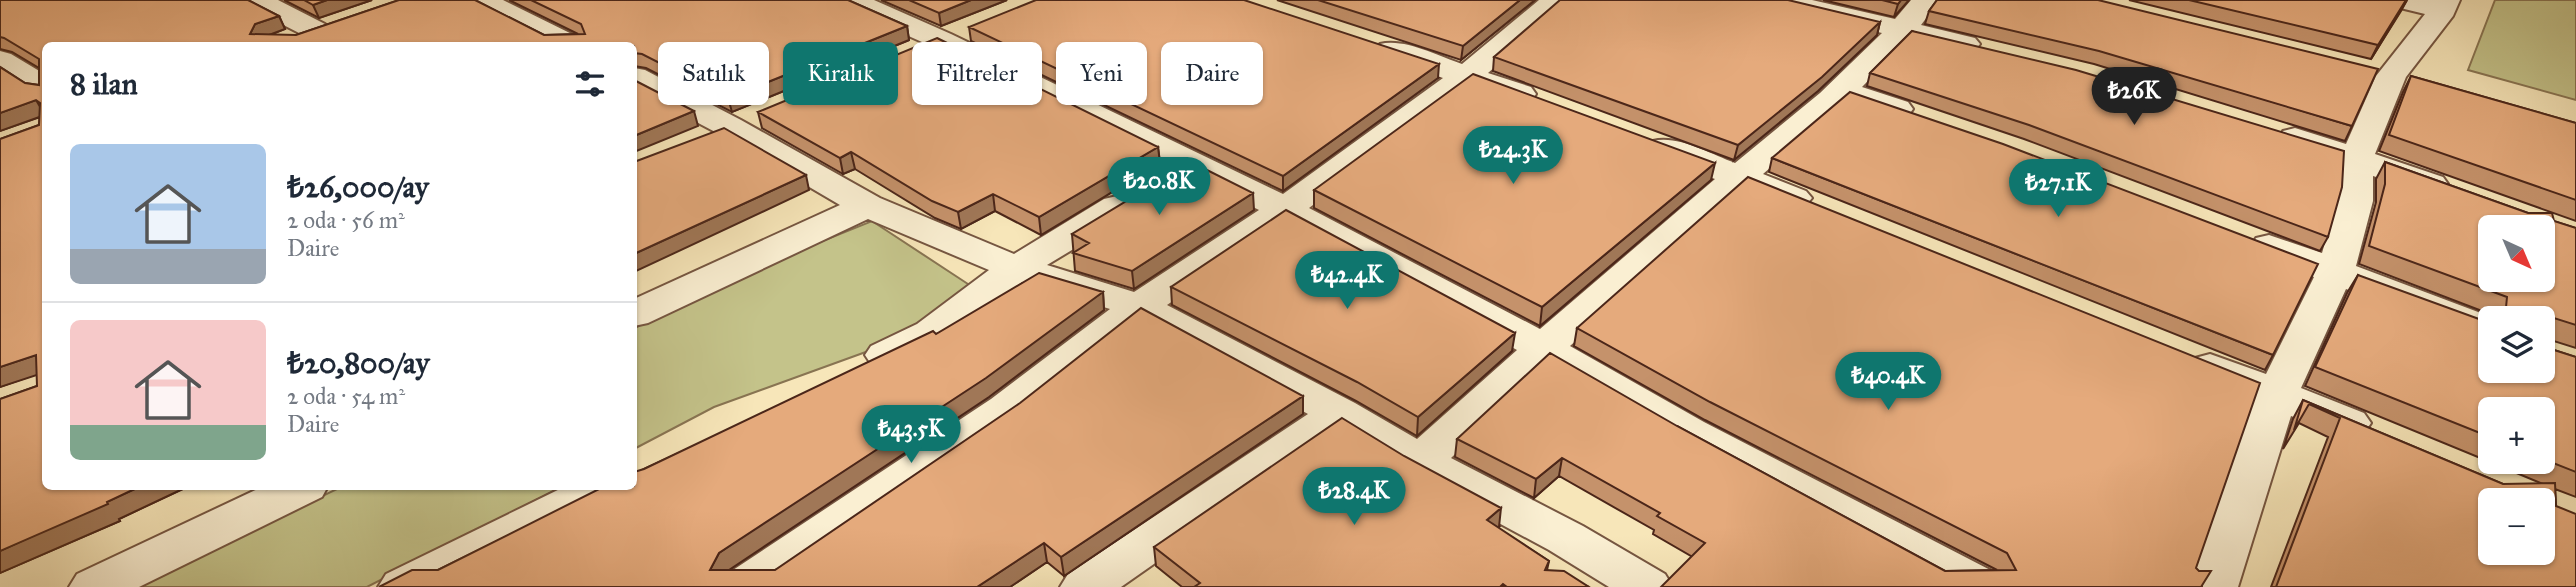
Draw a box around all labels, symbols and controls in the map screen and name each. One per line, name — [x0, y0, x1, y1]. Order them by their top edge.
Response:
chip: Satılık — [658, 42, 769, 105]
chip: Kiralık — [783, 42, 898, 105]
chip: Filtreler — [912, 42, 1042, 105]
chip: Yeni — [1056, 42, 1147, 105]
chip: Daire — [1161, 42, 1263, 105]
icon: filters — [571, 65, 609, 103]
text: 8 ilan — [70, 66, 138, 102]
pin: ₺26K — [2093, 68, 2175, 127]
text: ₺26K — [2108, 76, 2160, 104]
pin: ₺24.3K — [1456, 127, 1570, 186]
text: ₺24.3K — [1479, 135, 1547, 163]
pin: ₺20.8K — [1102, 158, 1216, 217]
pin: ₺27.1K — [2001, 160, 2115, 219]
text: ₺20.8K — [1123, 166, 1195, 194]
text: ₺27.1K — [2025, 168, 2091, 196]
text: ₺26,000/ay — [287, 169, 429, 205]
icon: home — [126, 172, 210, 256]
text: 2 oda · 56 m² — [287, 206, 405, 234]
north arrow — [2478, 215, 2555, 292]
map controls — [2478, 215, 2555, 565]
text: Daire — [287, 234, 339, 262]
pin: ₺42.4K — [1290, 252, 1404, 311]
text: ₺42.4K — [1311, 260, 1383, 288]
button: layers — [2478, 306, 2555, 383]
text: ₺20,800/ay — [287, 345, 429, 381]
icon: home — [126, 348, 210, 432]
pin: ₺40.4K — [1831, 352, 1945, 412]
text: ₺40.4K — [1851, 361, 1925, 389]
text: 2 oda · 54 m² — [287, 382, 405, 410]
button: + — [2478, 397, 2555, 474]
pin: ₺43.5K — [854, 406, 968, 465]
text: Daire — [287, 410, 339, 438]
text: ₺43.5K — [878, 414, 944, 442]
pin: ₺28.4K — [1297, 468, 1411, 527]
text: ₺28.4K — [1319, 476, 1389, 504]
button: − — [2478, 488, 2555, 565]

